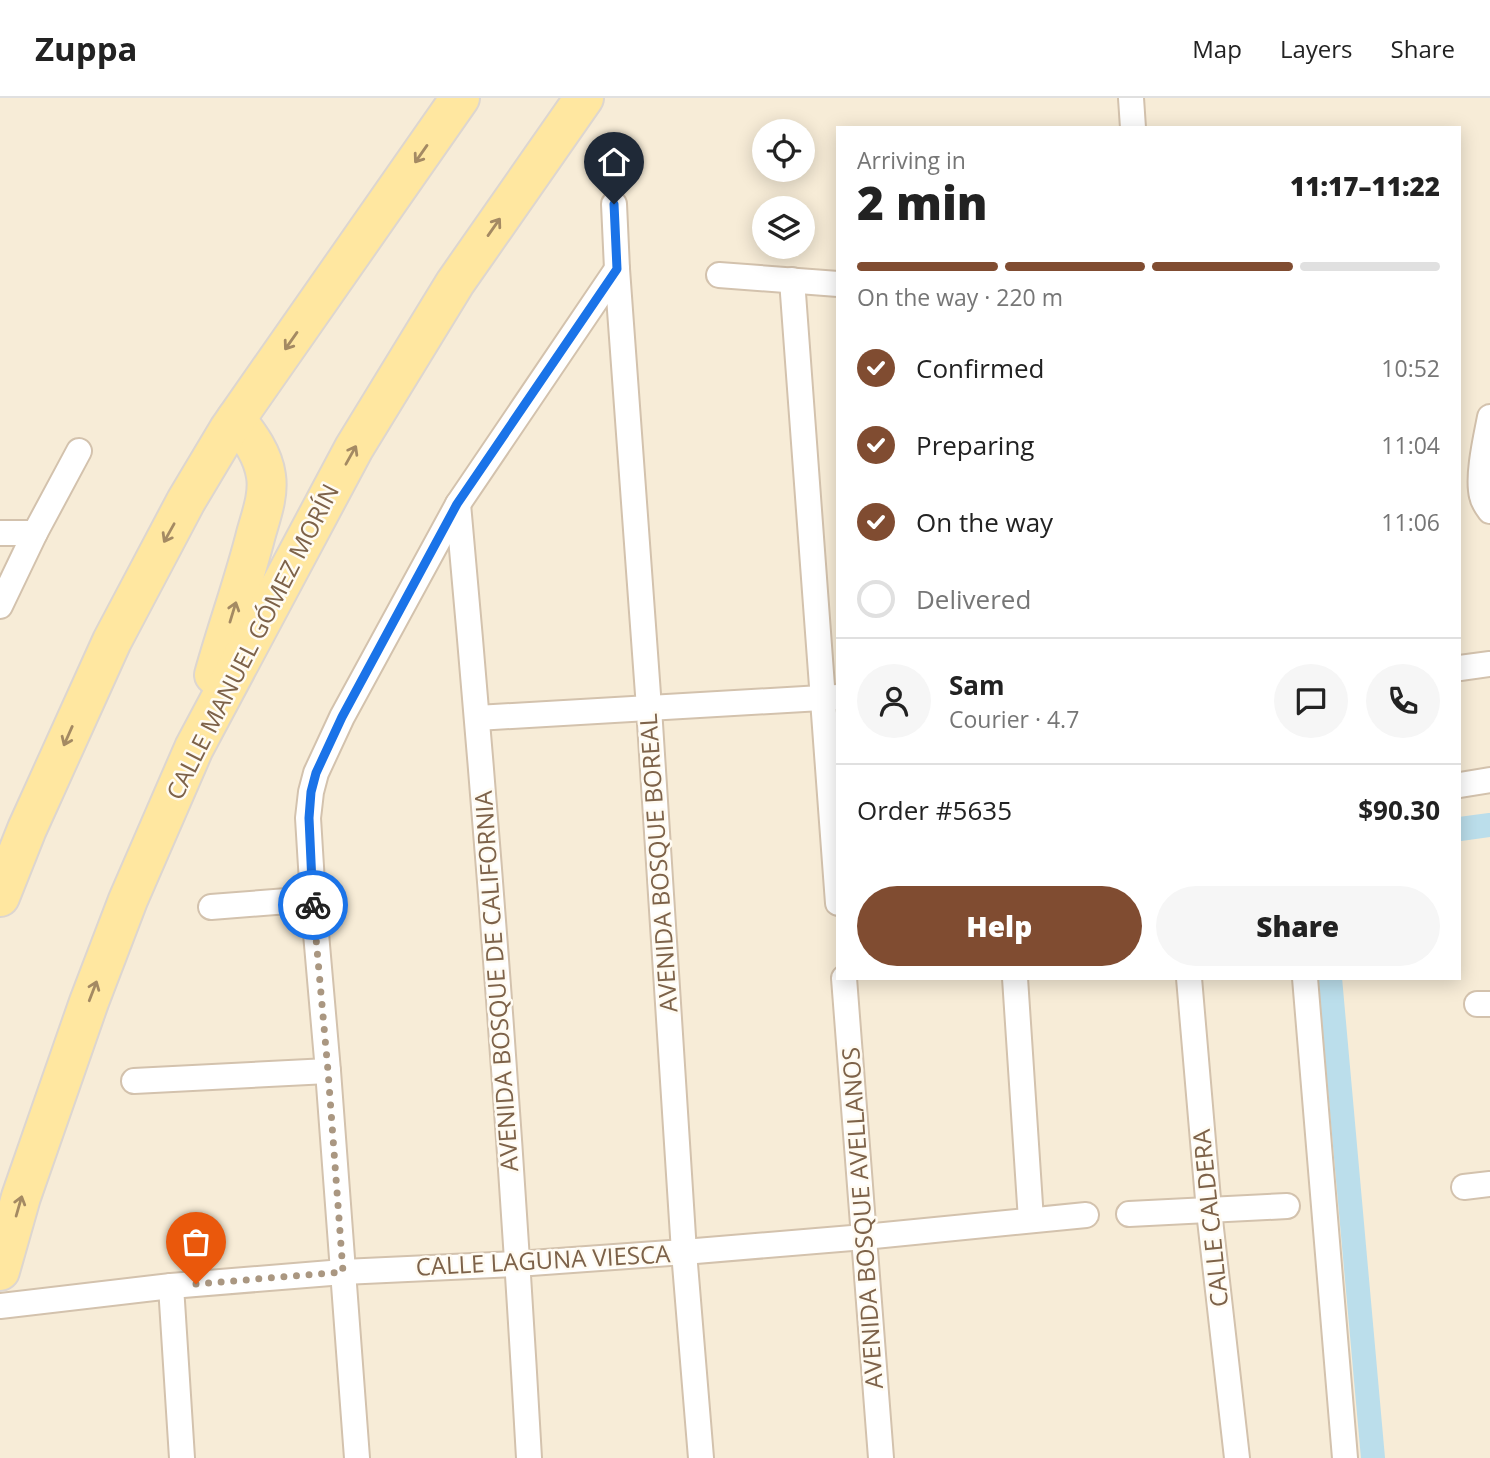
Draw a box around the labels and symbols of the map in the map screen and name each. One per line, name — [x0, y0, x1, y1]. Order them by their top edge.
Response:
pin — [584, 132, 644, 204]
one-way arrow — [414, 144, 428, 163]
one-way arrow — [487, 218, 501, 237]
one-way arrow — [284, 331, 298, 350]
one-way arrow — [345, 445, 358, 466]
street label: CALLE MANUEL GÓMEZ MORÍN — [157, 478, 346, 805]
one-way arrow — [162, 522, 176, 542]
one-way arrow — [228, 601, 241, 623]
street label: AVENIDA BOSQUE BOREAL — [631, 713, 684, 1014]
one-way arrow — [61, 725, 74, 747]
street label: AVENIDA BOSQUE DE CALIFORNIA — [466, 789, 525, 1173]
courier — [278, 870, 348, 940]
one-way arrow — [88, 980, 101, 1002]
street label: AVENIDA BOSQUE AVELLANOS — [833, 1046, 890, 1390]
street label: CALLE CALDERA — [1184, 1127, 1235, 1309]
one-way arrow — [13, 1195, 26, 1217]
pin — [166, 1212, 226, 1284]
street label: CALLE LAGUNA VIESCA — [415, 1236, 672, 1283]

